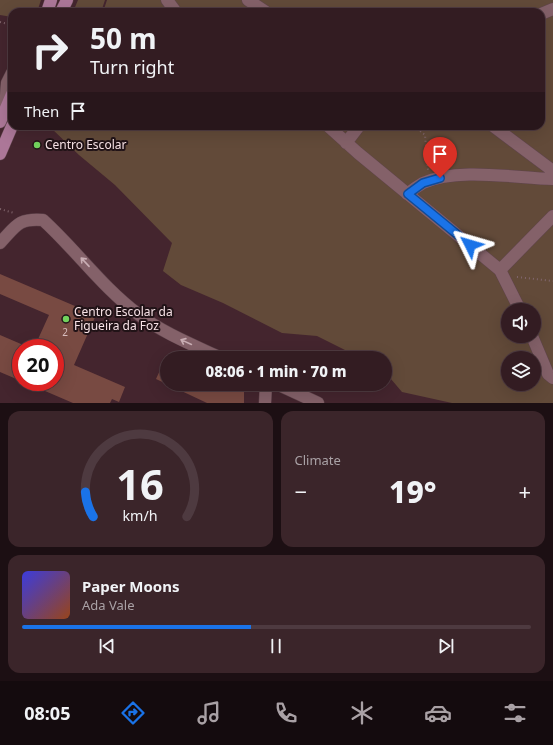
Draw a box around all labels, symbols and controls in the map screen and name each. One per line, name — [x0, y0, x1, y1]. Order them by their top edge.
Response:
text: 50 m — [90, 19, 157, 57]
icon: right — [24, 24, 76, 76]
text: Turn right — [90, 55, 174, 79]
icon: arrive — [67, 100, 89, 122]
text: Then — [24, 101, 59, 121]
place label: Centro Escolar — [45, 136, 126, 153]
pin — [423, 137, 457, 178]
marker: Centro Escolar — [32, 140, 42, 150]
icon: arrive — [429, 143, 451, 165]
position arrow — [449, 224, 491, 266]
one-way arrow — [80, 257, 90, 267]
place label: Centro Escolar da Figueira da Foz — [74, 303, 173, 334]
map controls — [501, 303, 541, 391]
button: sound — [501, 303, 541, 343]
marker: Centro Escolar da Figueira da Foz — [61, 314, 71, 324]
house number: 2 — [62, 325, 68, 339]
one-way arrow — [180, 338, 192, 345]
speed limit sign: 20 — [12, 339, 64, 391]
button: layers — [501, 351, 541, 391]
text: 08:06 · 1 min · 70 m — [205, 361, 347, 381]
text: Climate — [295, 451, 341, 469]
text: 16 — [116, 456, 164, 512]
text: 19° — [389, 471, 436, 512]
text: − — [295, 476, 307, 506]
text: + — [518, 476, 531, 506]
text: km/h — [123, 506, 158, 525]
text: Paper Moons — [82, 576, 180, 596]
text: Ada Vale — [82, 596, 135, 614]
icon: previous — [96, 635, 118, 657]
icon: pause — [265, 635, 287, 657]
icon: next — [435, 635, 457, 657]
icon: directions — [119, 699, 147, 727]
icon: music — [195, 699, 223, 727]
icon: phone — [272, 699, 300, 727]
icon: climate — [348, 699, 376, 727]
icon: car — [424, 699, 452, 727]
icon: filters — [501, 699, 529, 727]
text: 08:05 — [24, 701, 70, 725]

